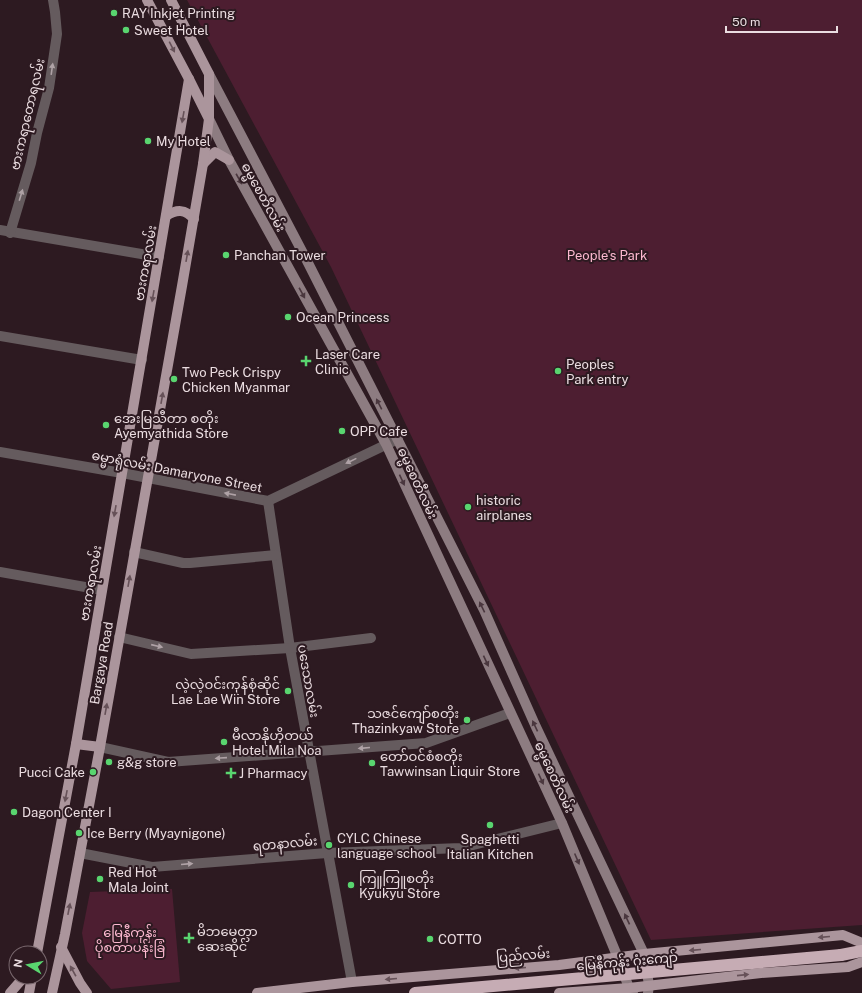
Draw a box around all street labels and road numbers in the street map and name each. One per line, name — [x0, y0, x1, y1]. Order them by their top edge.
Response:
street label: ဗားကရာတောရလမ်း — [6, 57, 51, 172]
street label: ဓမ္မစေတီလမ်း — [235, 159, 290, 236]
street label: ဗားကရာလမ်း — [130, 224, 162, 303]
street label: ဓမ္မစေတီလမ်း — [392, 445, 441, 523]
street label: ဓမ္မာရုံလမ်း Damaryone Street — [90, 447, 264, 499]
street label: ဗားကရာလမ်း — [75, 544, 107, 623]
street label: Bargaya Road — [87, 621, 116, 706]
street label: ပဒေသာလမ်း — [295, 643, 323, 719]
street label: ဓမ္မစေတီလမ်း — [529, 739, 578, 817]
street label: ရတနာလမ်း — [252, 832, 318, 857]
street label: ပြည်လမ်း — [495, 945, 551, 968]
street label: မြေနီကုန်း ဂုံးကျော် — [576, 949, 679, 976]

